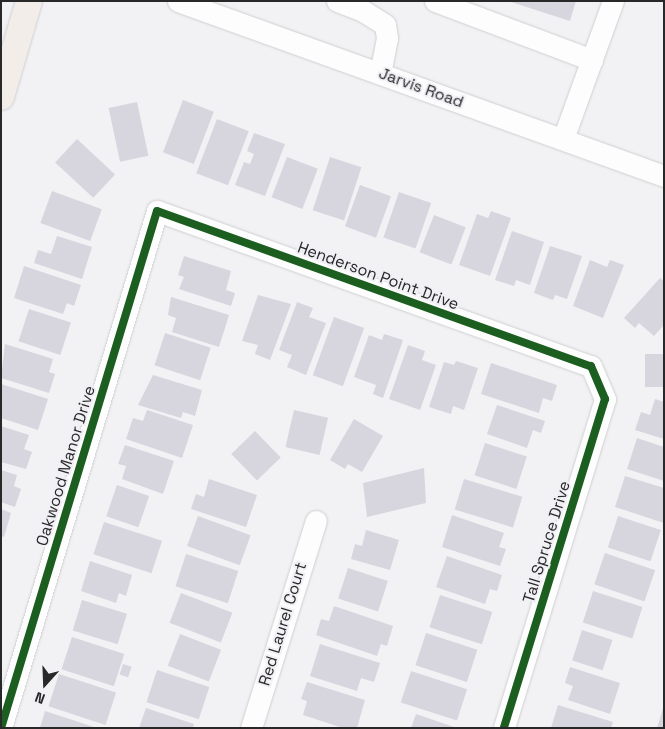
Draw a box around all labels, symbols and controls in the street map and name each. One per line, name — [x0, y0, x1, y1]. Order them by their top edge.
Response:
street label: Jarvis Road — [376, 64, 466, 112]
street label: Henderson Point Drive — [295, 238, 461, 314]
street label: Oakwood Manor Drive — [32, 384, 100, 548]
street label: Tall Spruce Drive — [519, 479, 575, 605]
street label: Red Laurel Court — [255, 560, 311, 688]
north arrow — [20, 659, 70, 709]
text: N — [32, 688, 47, 708]

